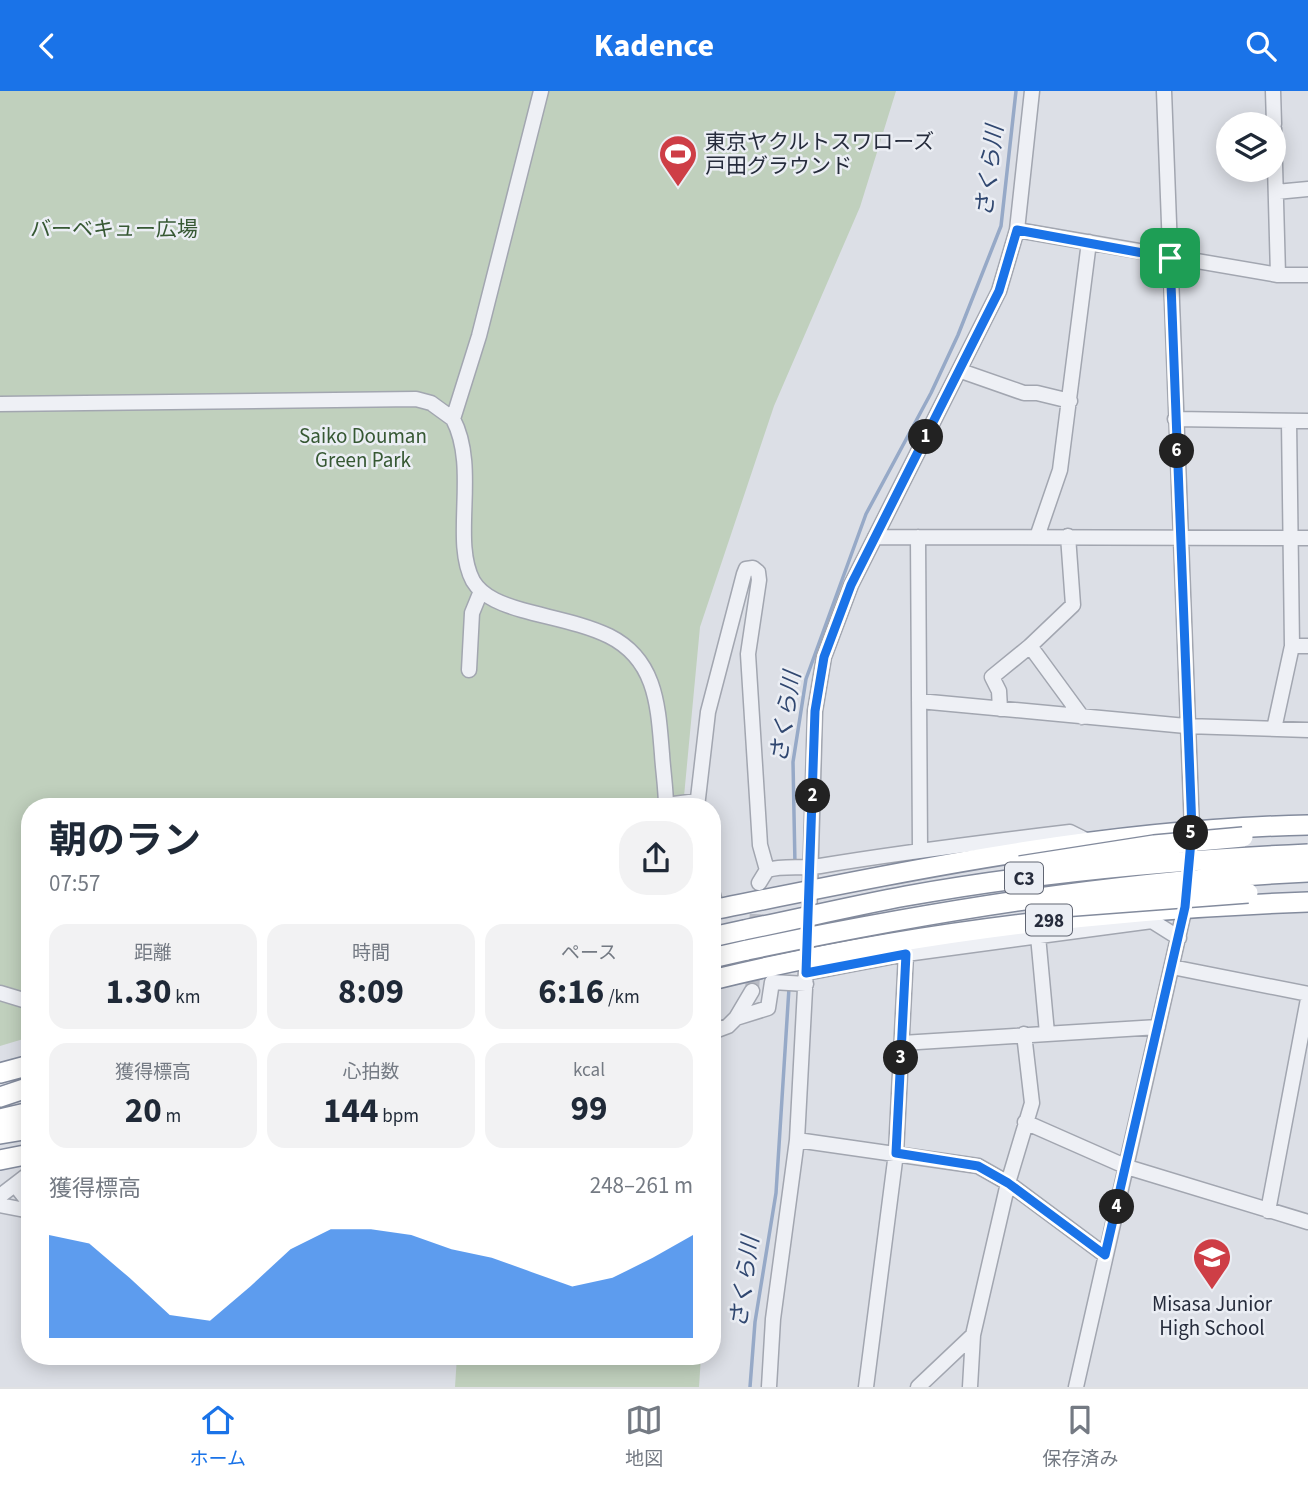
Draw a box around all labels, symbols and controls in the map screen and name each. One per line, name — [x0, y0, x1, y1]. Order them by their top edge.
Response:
text: Kadence — [594, 23, 714, 69]
icon: back — [28, 27, 66, 65]
icon: search — [1242, 27, 1280, 65]
map controls — [1216, 112, 1286, 182]
button: layers — [1216, 112, 1286, 182]
water label: さくら川 — [968, 120, 1012, 219]
place label: 東京ヤクルトスワローズ 戸田グラウンド — [705, 127, 934, 181]
sports icon: 東京ヤクルトスワローズ 戸田グラウンド — [657, 133, 699, 188]
park label: バーベキュー広場 — [30, 214, 198, 244]
pin — [1140, 228, 1200, 288]
icon: arrive — [1151, 239, 1189, 277]
pin: 1 — [908, 419, 944, 455]
park label: Saiko Douman Green Park — [299, 421, 427, 475]
text: 1 — [920, 423, 931, 450]
pin: 6 — [1160, 433, 1194, 469]
text: 6 — [1171, 437, 1182, 464]
water label: さくら川 — [762, 666, 809, 765]
pin: 2 — [796, 779, 830, 813]
text: 2 — [807, 782, 818, 809]
text: 朝のラン — [49, 814, 201, 868]
pin: 5 — [1174, 815, 1208, 851]
text: 5 — [1185, 819, 1196, 846]
button: share — [619, 821, 693, 895]
road number: C3 — [1005, 863, 1043, 893]
text: 07:57 — [49, 867, 100, 900]
road number: 298 — [1026, 905, 1072, 935]
text: 距離 — [134, 940, 172, 967]
text: 時間 — [352, 940, 390, 967]
text: ペース — [561, 940, 617, 967]
text: 1.30 — [106, 967, 171, 1017]
text: 8:09 — [338, 967, 404, 1017]
text: 6:16 — [538, 967, 604, 1017]
text: km — [171, 984, 200, 1011]
text: /km — [604, 984, 640, 1011]
pin: 3 — [884, 1041, 918, 1075]
text: 3 — [895, 1044, 906, 1071]
text: kcal — [573, 1057, 605, 1084]
text: 獲得標高 — [115, 1059, 191, 1086]
text: 心拍数 — [342, 1059, 400, 1086]
text: 99 — [571, 1084, 607, 1134]
text: 20 — [125, 1086, 162, 1136]
text: 144 — [323, 1086, 378, 1136]
text: m — [162, 1103, 181, 1130]
text: bpm — [378, 1103, 419, 1130]
text: 248–261 m — [590, 1169, 693, 1202]
text: 獲得標高 — [49, 1172, 141, 1205]
pin: 4 — [1100, 1189, 1134, 1225]
text: 4 — [1111, 1193, 1122, 1220]
water label: さくら川 — [722, 1231, 768, 1330]
school or university icon: Misasa Junior High School — [1191, 1236, 1233, 1291]
place label: Misasa Junior High School — [1152, 1289, 1273, 1343]
tab: ホーム — [190, 1401, 246, 1473]
tab: 地図 — [625, 1401, 663, 1473]
tab: 保存済み — [1042, 1401, 1118, 1473]

